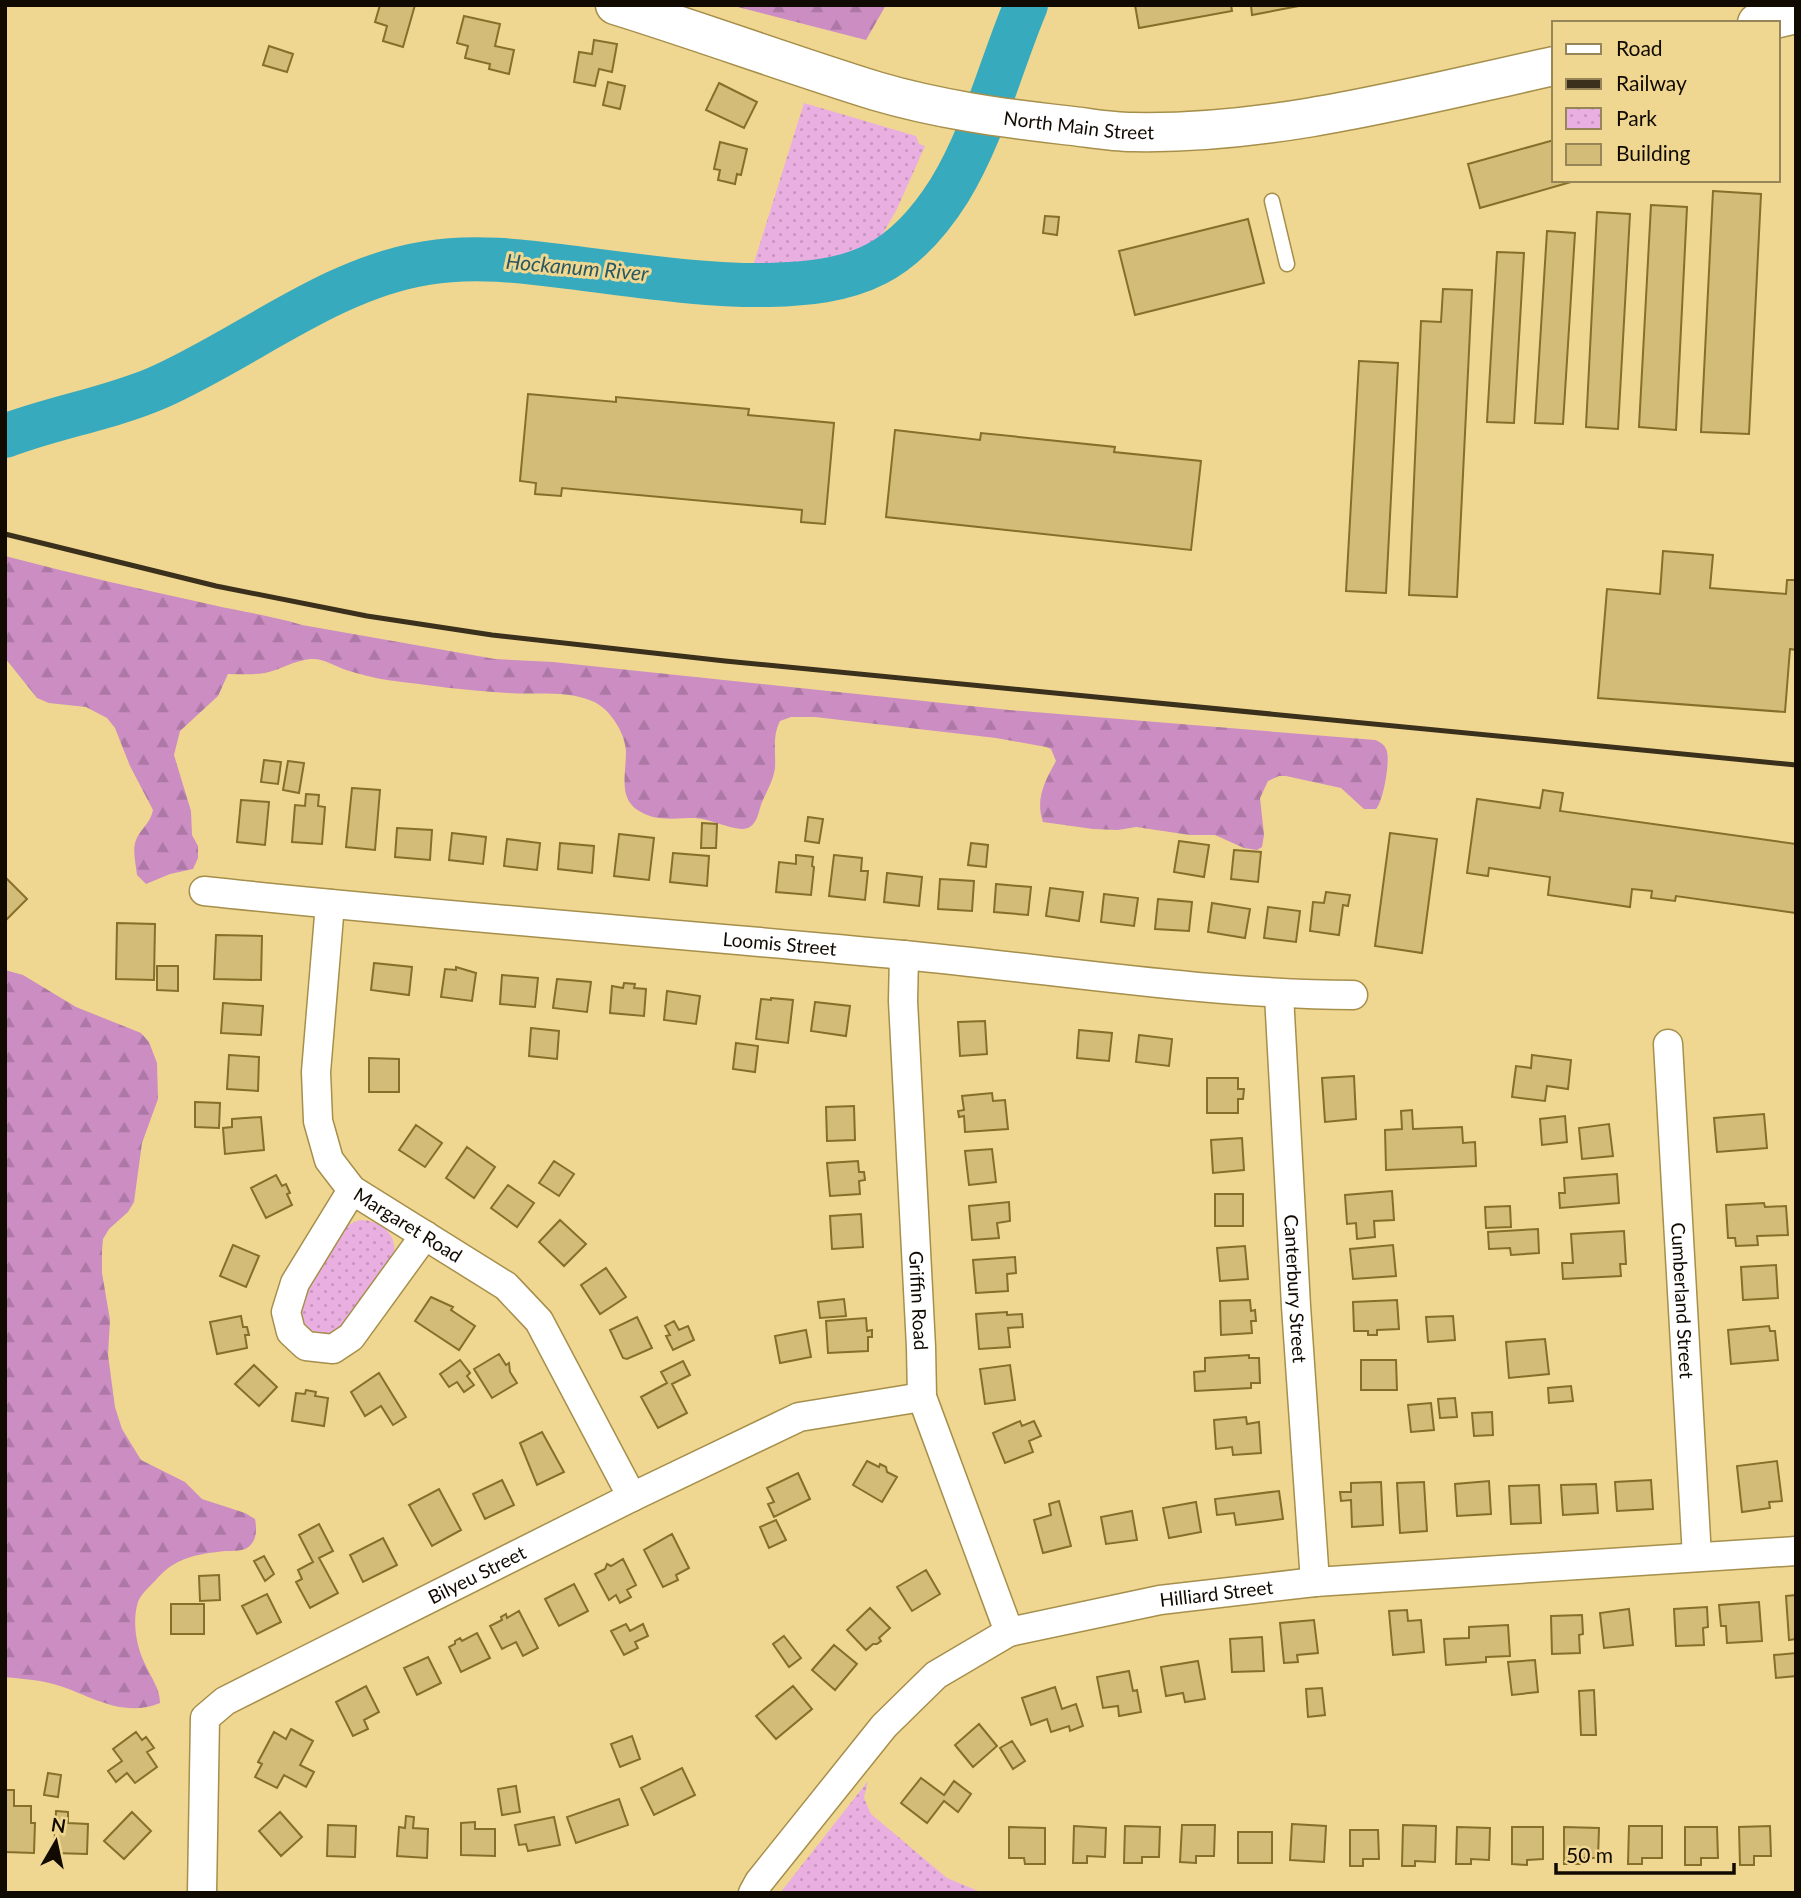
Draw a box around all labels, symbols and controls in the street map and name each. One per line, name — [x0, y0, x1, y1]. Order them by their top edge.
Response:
legend — [1552, 21, 1780, 182]
text: Road — [1616, 35, 1663, 60]
text: Railway — [1616, 70, 1687, 95]
text: Park — [1616, 105, 1657, 130]
street label: North Main Street — [1002, 106, 1154, 143]
text: Building — [1616, 140, 1691, 165]
water label: Hockanum River — [505, 248, 650, 285]
street label: Loomis Street — [722, 927, 838, 960]
street label: Margaret Road — [350, 1182, 467, 1267]
street label: Canterbury Street — [1280, 1214, 1312, 1364]
street label: Cumberland Street — [1667, 1222, 1699, 1380]
street label: Griffin Road — [905, 1250, 933, 1351]
street label: Bilyeu Street — [424, 1540, 529, 1608]
street label: Hilliard Street — [1158, 1575, 1274, 1611]
north arrow — [21, 1807, 91, 1877]
text: N — [50, 1812, 68, 1837]
scale bar — [1556, 1832, 1734, 1876]
text: 50 m — [1566, 1842, 1613, 1867]

